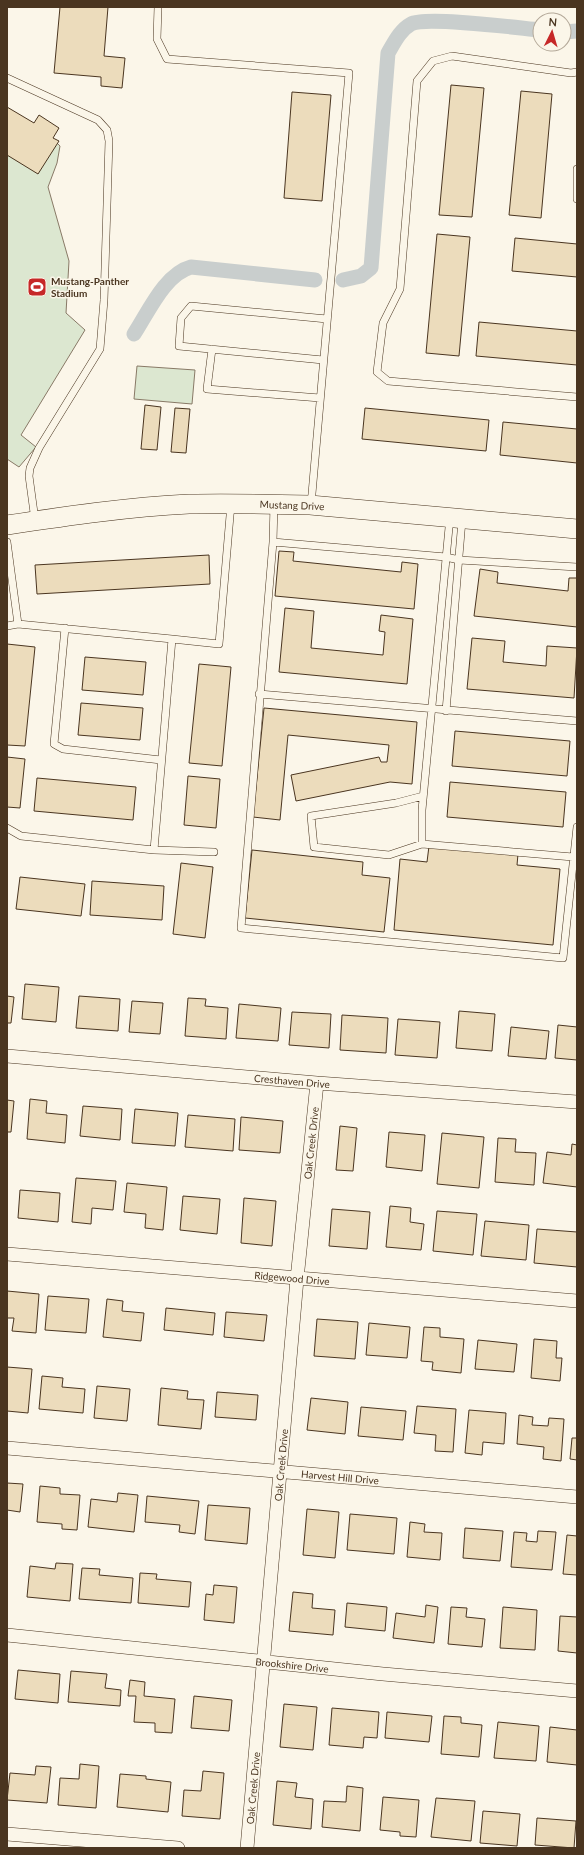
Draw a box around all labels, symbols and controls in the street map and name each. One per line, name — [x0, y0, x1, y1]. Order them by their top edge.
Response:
north arrow — [532, 12, 572, 52]
text: N — [548, 15, 558, 28]
place label: Mustang-Panther Stadium — [51, 275, 129, 299]
sports icon: Mustang-Panther Stadium — [26, 276, 48, 298]
street label: Mustang Drive — [259, 498, 325, 512]
street label: Cresthaven Drive — [254, 1072, 330, 1090]
street label: Oak Creek Drive — [301, 1106, 321, 1180]
street label: Ridgewood Drive — [254, 1269, 330, 1287]
street label: Oak Creek Drive — [272, 1428, 290, 1502]
street label: Harvest Hill Drive — [301, 1468, 379, 1486]
street label: Brookshire Drive — [255, 1655, 329, 1675]
street label: Oak Creek Drive — [244, 1751, 262, 1825]

